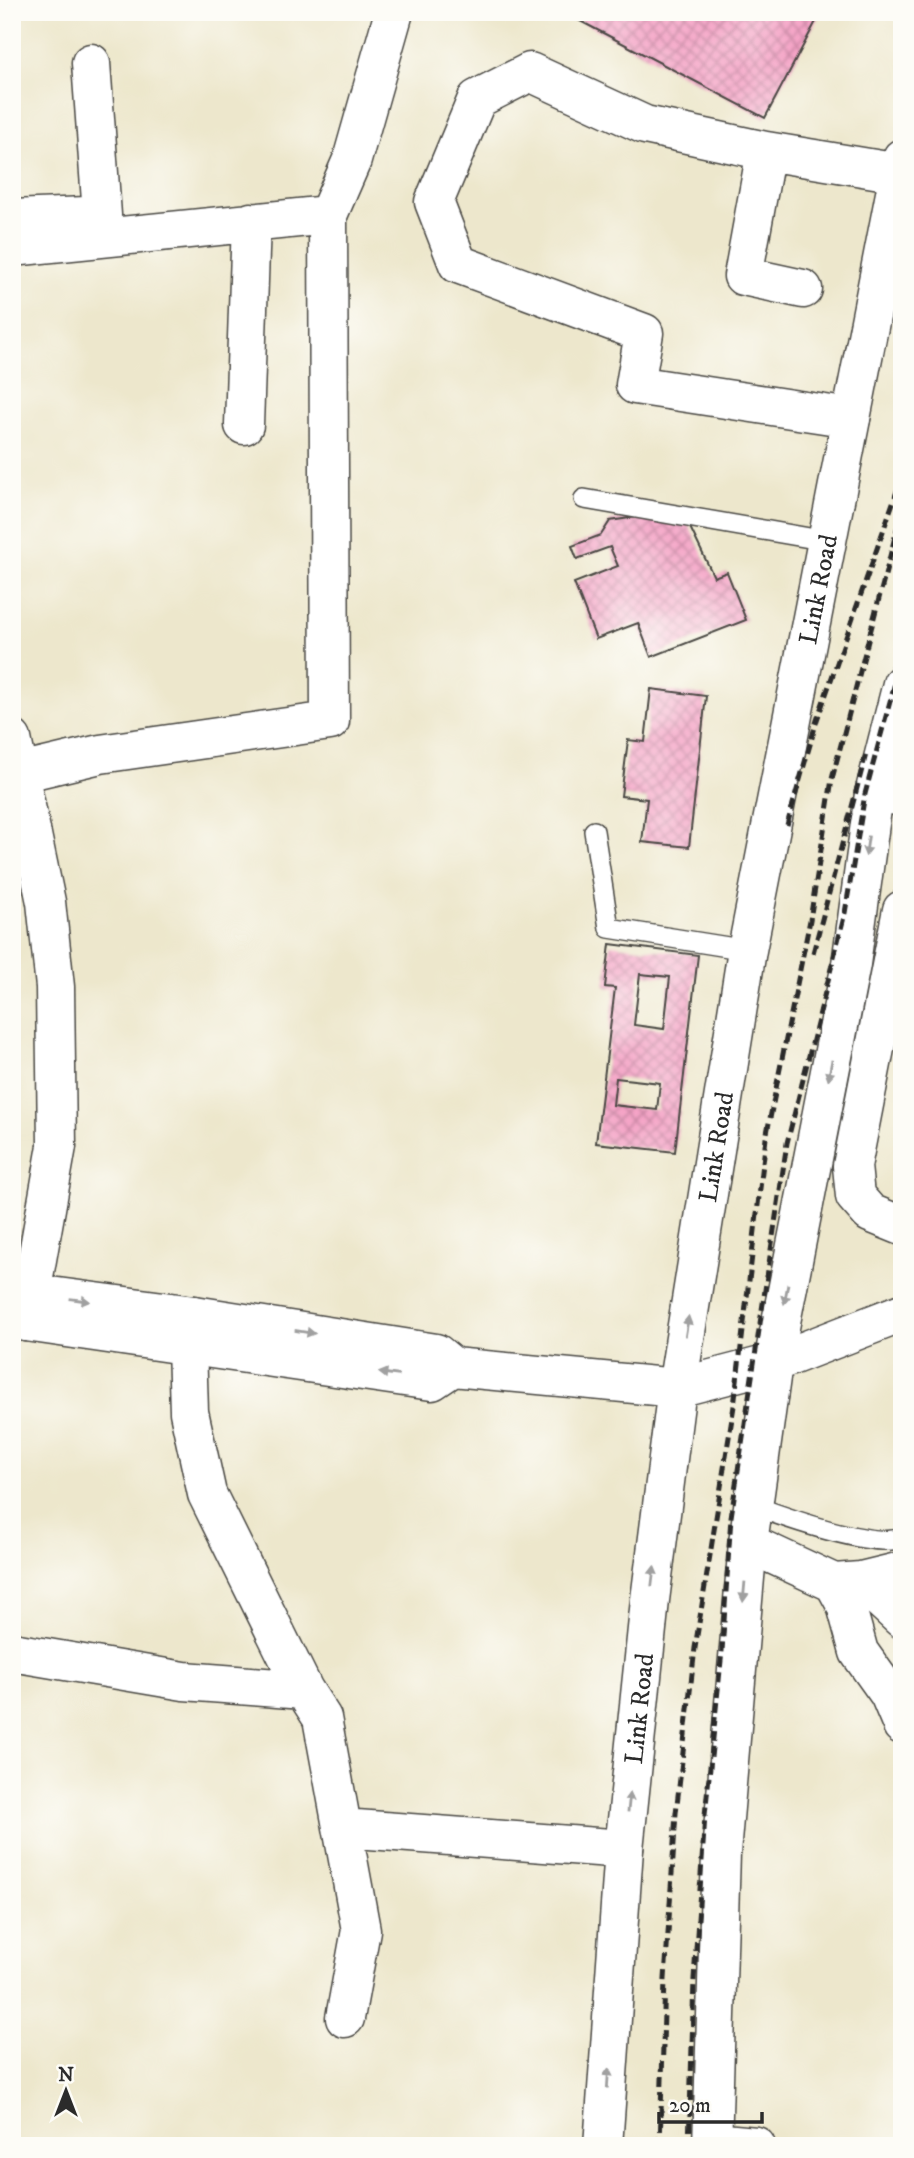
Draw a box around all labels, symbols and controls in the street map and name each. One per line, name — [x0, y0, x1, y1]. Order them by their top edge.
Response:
street label: Link Road — [792, 532, 846, 647]
one-way arrow — [861, 835, 872, 857]
one-way arrow — [824, 1059, 835, 1081]
street label: Link Road — [692, 1089, 742, 1205]
one-way arrow — [780, 1283, 791, 1305]
one-way arrow — [69, 1294, 91, 1305]
one-way arrow — [682, 1315, 693, 1337]
one-way arrow — [294, 1327, 316, 1338]
one-way arrow — [378, 1369, 400, 1380]
one-way arrow — [648, 1565, 659, 1587]
one-way arrow — [738, 1581, 749, 1603]
street label: Link Road — [618, 1652, 662, 1766]
one-way arrow — [623, 1791, 634, 1813]
north arrow — [32, 2056, 102, 2126]
text: N — [58, 2064, 74, 2087]
one-way arrow — [603, 2066, 614, 2088]
scale bar — [659, 2081, 762, 2125]
text: 20 m — [669, 2093, 711, 2119]

